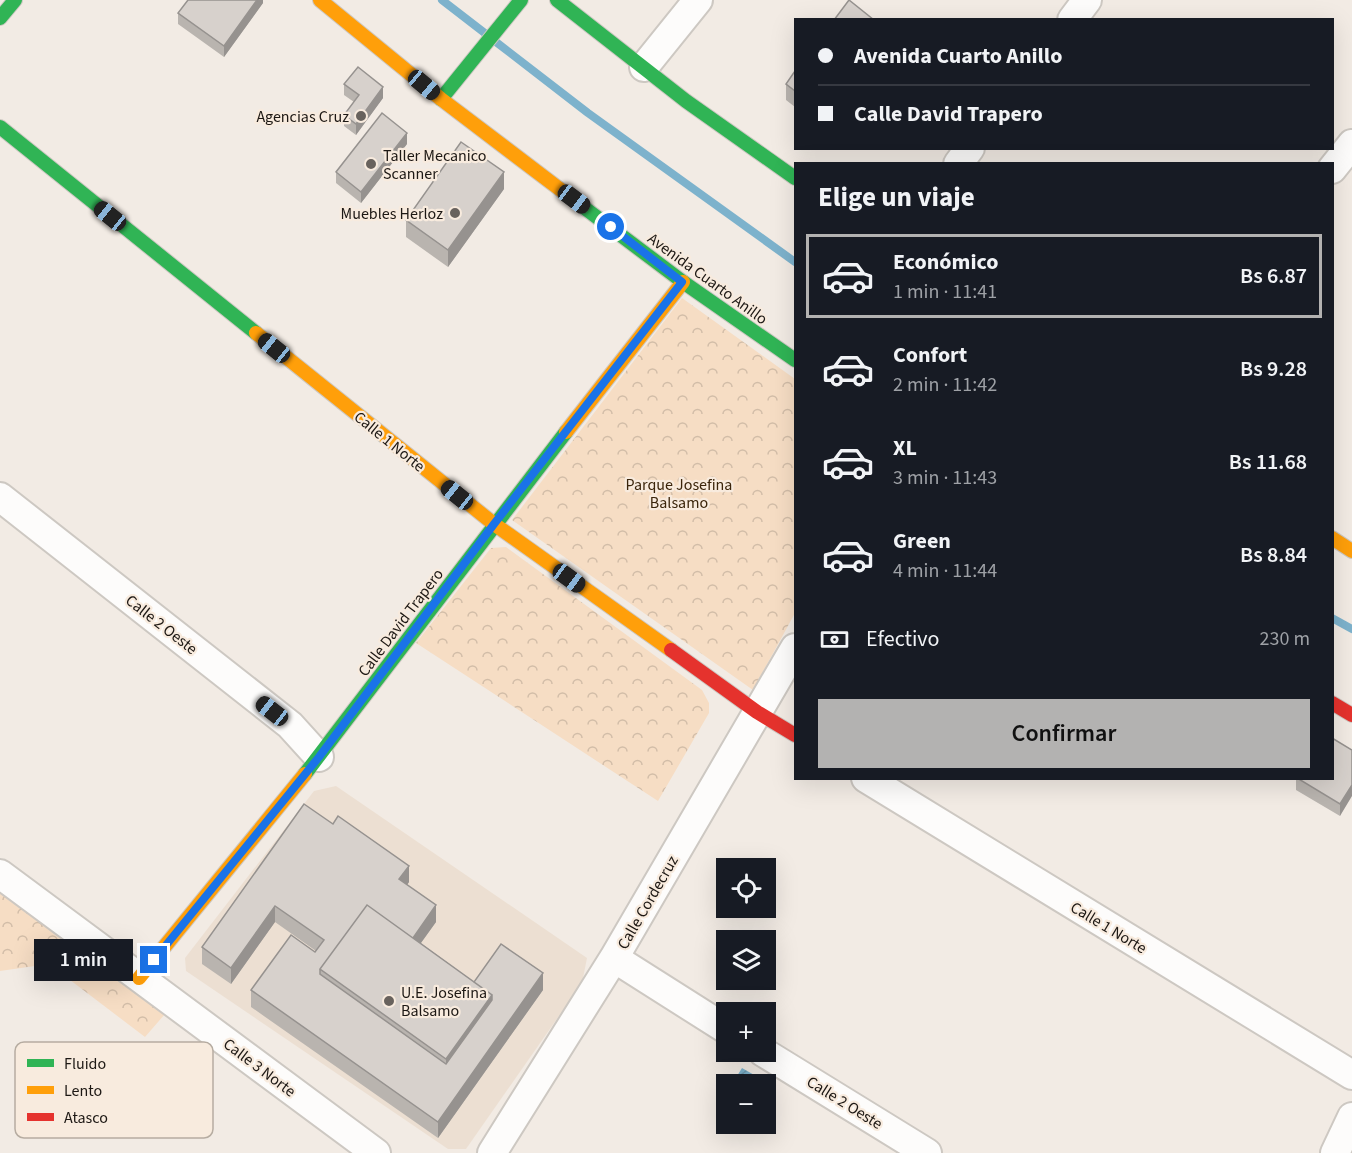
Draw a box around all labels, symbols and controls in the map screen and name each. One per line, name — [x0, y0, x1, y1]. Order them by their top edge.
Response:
text: Avenida Cuarto Anillo — [854, 40, 1062, 72]
car — [404, 67, 444, 103]
text: Calle David Trapero — [854, 98, 1043, 130]
place label: Agencias Cruz — [256, 106, 349, 128]
marker: Agencias Cruz — [354, 109, 368, 123]
place label: Taller Mecanico Scanner — [383, 145, 486, 185]
marker: Taller Mecanico Scanner — [364, 157, 378, 171]
text: Elige un viaje — [818, 178, 975, 217]
car — [554, 181, 594, 217]
car — [90, 198, 130, 234]
place label: Muebles Herloz — [341, 203, 443, 225]
marker: Muebles Herloz — [448, 206, 462, 220]
route start — [597, 213, 624, 240]
street label: Avenida Cuarto Anillo — [643, 228, 772, 330]
text: Económico — [893, 246, 998, 278]
icon: car — [821, 249, 875, 303]
text: Bs 6.87 — [1240, 260, 1307, 292]
text: 1 min · 11:41 — [893, 278, 997, 306]
car — [254, 330, 294, 366]
text: Confort — [893, 339, 967, 371]
icon: car — [821, 342, 875, 396]
text: Bs 9.28 — [1240, 353, 1307, 385]
text: 2 min · 11:42 — [893, 371, 997, 399]
street label: Calle 1 Norte — [349, 406, 430, 477]
text: XL — [893, 432, 917, 464]
icon: car — [821, 435, 875, 489]
text: Bs 11.68 — [1229, 446, 1307, 478]
text: 3 min · 11:43 — [893, 464, 997, 492]
park label: Parque Josefina Balsamo — [626, 474, 732, 514]
car — [437, 477, 477, 513]
text: Green — [893, 525, 951, 557]
icon: car — [821, 528, 875, 582]
text: Bs 8.84 — [1240, 539, 1307, 571]
text: 4 min · 11:44 — [893, 557, 997, 585]
car — [549, 560, 589, 596]
street label: Calle David Trapero — [353, 564, 449, 681]
street label: Calle 2 Oeste — [121, 590, 202, 660]
icon: cash — [818, 623, 851, 656]
text: Efectivo — [866, 623, 940, 655]
text: 230 m — [1260, 625, 1310, 653]
car — [252, 693, 292, 729]
button: Confirmar — [818, 699, 1310, 768]
street label: Calle Cordecruz — [612, 851, 684, 953]
map controls — [716, 858, 776, 1134]
button: locate — [716, 858, 776, 918]
street label: Calle 1 Norte — [1066, 896, 1151, 959]
button: layers — [716, 930, 776, 990]
callout: 1 min — [34, 939, 133, 981]
text: 1 min — [60, 946, 107, 974]
route end — [140, 946, 167, 973]
place label: U.E. Josefina Balsamo — [401, 982, 487, 1022]
marker: U.E. Josefina Balsamo — [382, 994, 396, 1008]
button: + — [716, 1002, 776, 1062]
street label: Calle 3 Norte — [219, 1033, 300, 1102]
legend — [15, 1042, 213, 1138]
text: Fluido — [64, 1053, 106, 1075]
street label: Calle 2 Oeste — [802, 1071, 887, 1135]
button: − — [716, 1074, 776, 1134]
text: Lento — [64, 1080, 102, 1102]
text: Atasco — [64, 1107, 108, 1129]

